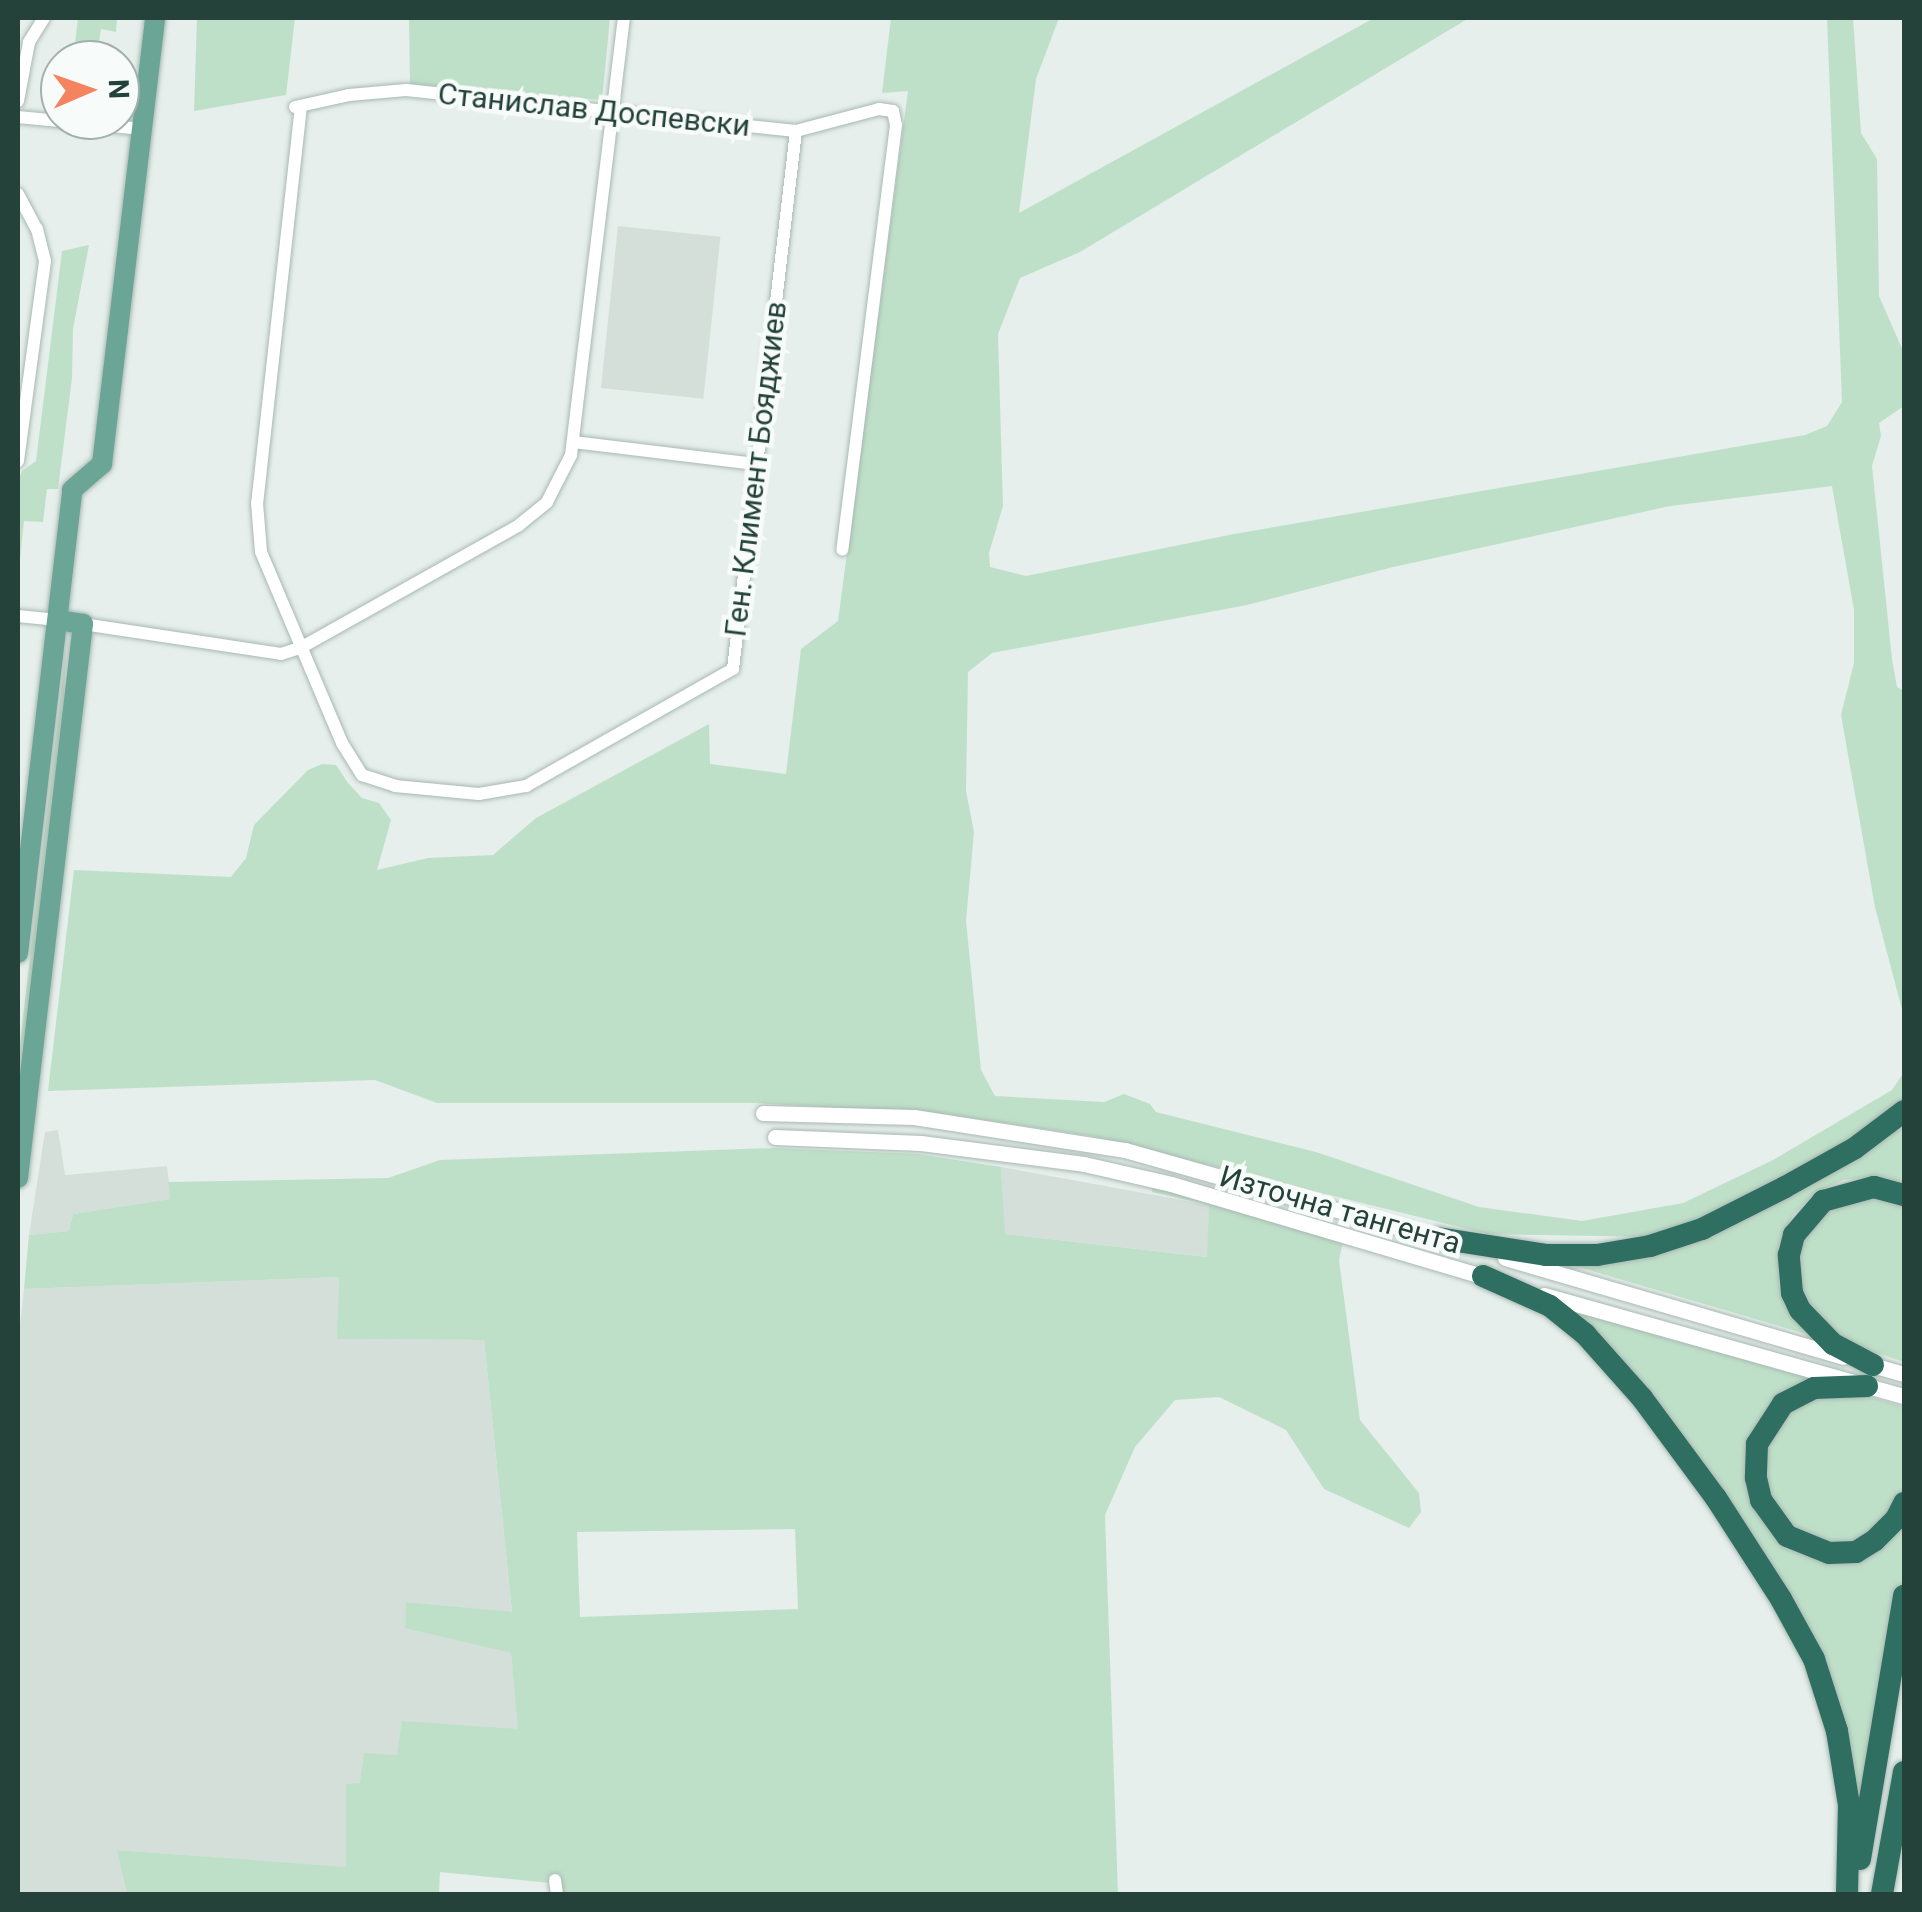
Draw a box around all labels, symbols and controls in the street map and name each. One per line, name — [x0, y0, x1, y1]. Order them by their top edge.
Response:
north arrow — [40, 40, 140, 140]
street label: Станислав Доспевски — [436, 76, 752, 144]
text: N — [102, 79, 135, 99]
street label: Ген. Климент Бояджиев — [718, 299, 794, 639]
street label: Източна тангента — [1215, 1158, 1465, 1262]

